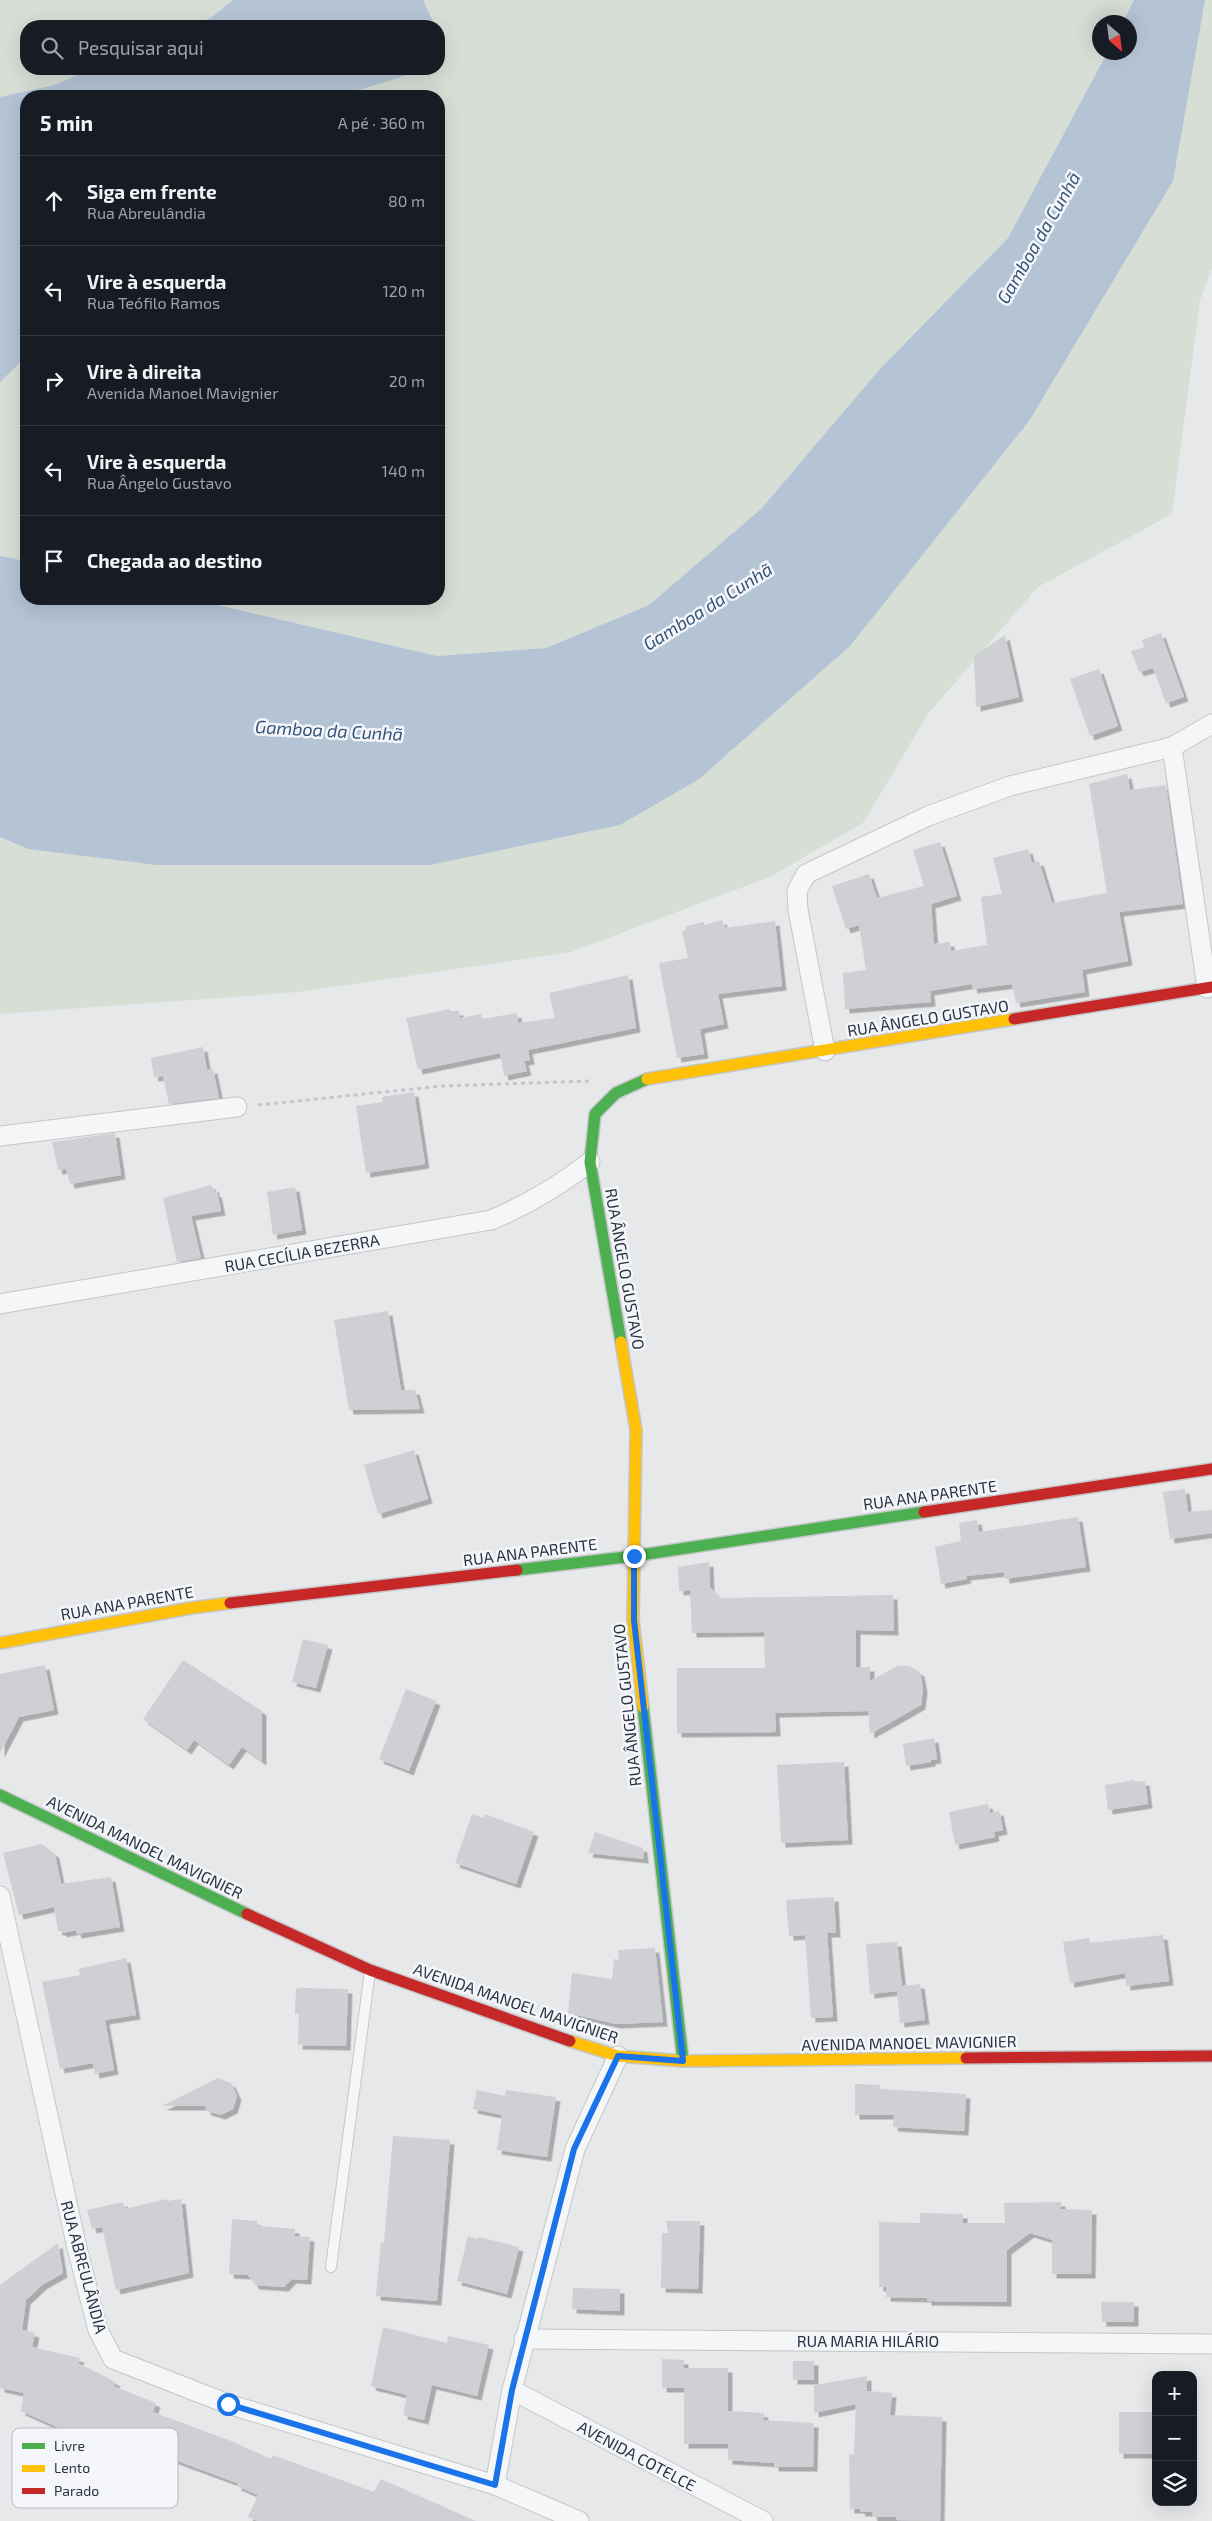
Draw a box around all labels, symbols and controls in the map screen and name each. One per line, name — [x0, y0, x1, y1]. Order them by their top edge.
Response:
north arrow — [1092, 15, 1137, 60]
search box — [20, 20, 445, 75]
icon: search — [38, 34, 66, 62]
text: Pesquisar aqui — [78, 36, 204, 59]
text: 5 min — [40, 110, 93, 135]
text: A pé · 360 m — [338, 113, 425, 132]
water label: Gamboa da Cunhã — [992, 168, 1085, 307]
text: Siga em frente — [87, 180, 217, 203]
icon: ahead — [40, 187, 68, 215]
text: 80 m — [388, 191, 425, 210]
text: Rua Abreulândia — [87, 203, 206, 222]
text: Vire à esquerda — [87, 270, 226, 293]
icon: left — [40, 277, 68, 305]
text: 120 m — [382, 281, 425, 300]
text: Rua Teófilo Ramos — [87, 293, 220, 312]
text: Vire à direita — [87, 360, 201, 383]
icon: right — [40, 367, 68, 395]
text: 20 m — [389, 371, 425, 390]
text: Avenida Manoel Mavignier — [87, 383, 279, 402]
text: Vire à esquerda — [87, 450, 226, 473]
icon: left — [40, 457, 68, 485]
text: 140 m — [382, 461, 425, 480]
text: Rua Ângelo Gustavo — [87, 473, 232, 492]
icon: arrive — [40, 547, 68, 575]
text: Chegada ao destino — [87, 549, 262, 572]
water label: Gamboa da Cunhã — [639, 558, 776, 655]
water label: Gamboa da Cunhã — [254, 715, 404, 745]
street label: RUA ÂNGELO GUSTAVO — [846, 995, 1010, 1040]
street label: RUA ÂNGELO GUSTAVO — [602, 1187, 649, 1351]
street label: RUA CECÍLIA BEZERRA — [223, 1230, 381, 1276]
street label: RUA ANA PARENTE — [862, 1476, 998, 1513]
street label: RUA ANA PARENTE — [462, 1534, 598, 1569]
route end — [623, 1545, 646, 1568]
street label: RUA ANA PARENTE — [59, 1581, 195, 1624]
street label: RUA ÂNGELO GUSTAVO — [609, 1623, 644, 1787]
street label: AVENIDA MANOEL MAVIGNIER — [44, 1791, 246, 1902]
street label: AVENIDA MANOEL MAVIGNIER — [411, 1958, 621, 2047]
street label: AVENIDA MANOEL MAVIGNIER — [801, 2031, 1017, 2054]
street label: RUA ABREULÂNDIA — [58, 2198, 111, 2335]
street label: RUA MARIA HILÁRIO — [797, 2331, 939, 2350]
map controls — [1152, 2371, 1197, 2506]
button: + — [1152, 2371, 1197, 2416]
route start — [217, 2393, 240, 2416]
street label: AVENIDA COTELCE — [575, 2416, 700, 2495]
button: − — [1152, 2416, 1197, 2461]
legend — [12, 2428, 178, 2508]
text: Livre — [54, 2437, 85, 2454]
text: Lento — [54, 2459, 90, 2476]
button: layers — [1152, 2461, 1197, 2506]
text: Parado — [54, 2482, 99, 2499]

